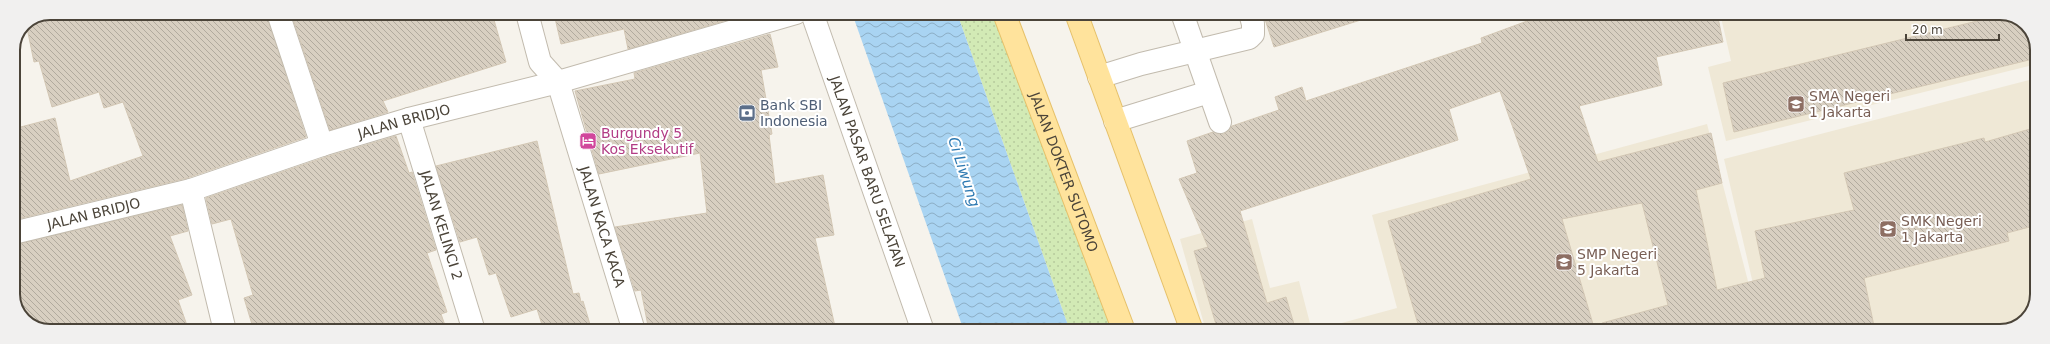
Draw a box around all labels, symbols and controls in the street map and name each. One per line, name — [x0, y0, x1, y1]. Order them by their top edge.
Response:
scale bar — [1906, 16, 1999, 42]
text: 20 m — [1912, 23, 1943, 37]
street label: JALAN PASAR BARU SELATAN — [826, 73, 908, 269]
place label: SMA Negeri 1 Jakarta — [1809, 88, 1890, 120]
street label: JALAN DOKTER SUTOMO — [1026, 89, 1101, 254]
school or university icon: SMA Negeri 1 Jakarta — [1786, 94, 1806, 114]
place label: Bank SBI Indonesia — [760, 97, 828, 129]
street label: JALAN BRIDJO — [355, 101, 452, 142]
bank icon: Bank SBI Indonesia — [737, 103, 757, 123]
place label: Burgundy 5 Kos Eksekutif — [601, 125, 695, 157]
hotel icon: Burgundy 5 Kos Eksekutif — [578, 131, 598, 151]
water label: Ci Liwung — [944, 135, 984, 209]
street label: JALAN KACA KACA — [576, 163, 628, 290]
street label: JALAN KELINCI 2 — [417, 167, 466, 282]
street label: JALAN BRIDJO — [44, 195, 142, 233]
place label: SMK Negeri 1 Jakarta — [1901, 213, 1982, 245]
school or university icon: SMK Negeri 1 Jakarta — [1878, 219, 1898, 239]
place label: SMP Negeri 5 Jakarta — [1577, 246, 1657, 278]
school or university icon: SMP Negeri 5 Jakarta — [1554, 252, 1574, 272]

